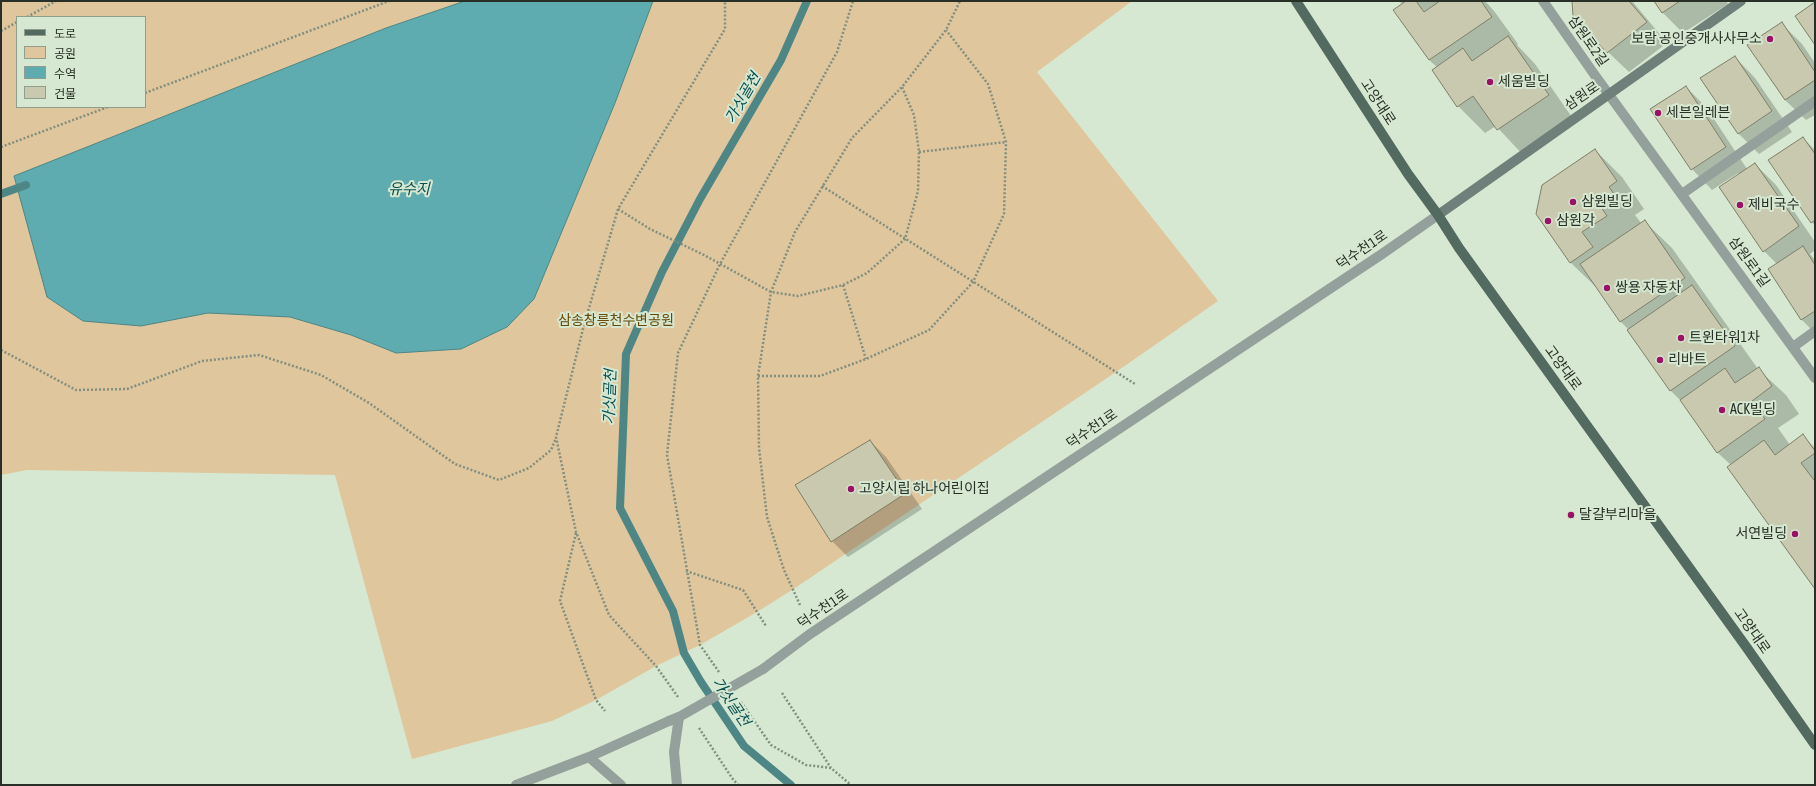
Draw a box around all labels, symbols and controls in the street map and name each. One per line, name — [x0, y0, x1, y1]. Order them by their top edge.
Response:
street label: 삼원로2길 — [1564, 12, 1612, 70]
legend — [16, 16, 146, 108]
text: 도로 — [54, 27, 76, 41]
place label: 보람 공인중개사사무소 — [1631, 31, 1762, 47]
marker: 보람 공인중개사사무소 — [1765, 34, 1775, 44]
text: 공원 — [54, 47, 76, 61]
text: 수역 — [54, 67, 76, 81]
water label: 가싯골천 — [721, 70, 765, 126]
place label: 세움빌딩 — [1498, 74, 1550, 90]
street label: 고양대로 — [1357, 76, 1399, 128]
marker: 세움빌딩 — [1485, 77, 1495, 87]
street label: 삼원로 — [1561, 78, 1603, 114]
text: 건물 — [54, 87, 76, 101]
place label: 세븐일레븐 — [1666, 105, 1730, 121]
marker: 세븐일레븐 — [1653, 108, 1663, 118]
water label: 유수지 — [388, 180, 430, 198]
place label: 삼원빌딩 — [1581, 194, 1633, 210]
marker: 삼원빌딩 — [1568, 197, 1578, 207]
place label: 제비국수 — [1748, 197, 1800, 213]
marker: 제비국수 — [1735, 200, 1745, 210]
place label: 삼원각 — [1556, 213, 1595, 229]
marker: 삼원각 — [1543, 216, 1553, 226]
street label: 덕수천1로 — [1333, 227, 1391, 273]
street label: 삼원로1길 — [1725, 234, 1773, 290]
place label: 쌍용 자동차 — [1615, 280, 1681, 296]
marker: 쌍용 자동차 — [1602, 283, 1612, 293]
park label: 삼송창릉천수변공원 — [558, 313, 674, 329]
place label: 트윈타워1차 — [1689, 330, 1760, 346]
marker: 트윈타워1차 — [1676, 333, 1686, 343]
street label: 고양대로 — [1541, 342, 1585, 394]
place label: 리바트 — [1668, 352, 1707, 368]
marker: 리바트 — [1655, 355, 1665, 365]
water label: 가싯골천 — [600, 369, 620, 425]
place label: ACK빌딩 — [1730, 402, 1776, 418]
marker: ACK빌딩 — [1717, 405, 1727, 415]
street label: 덕수천1로 — [1063, 406, 1121, 452]
place label: 고양시립 하나어린이집 — [859, 481, 990, 497]
marker: 고양시립 하나어린이집 — [846, 484, 856, 494]
place label: 달걀부리마을 — [1579, 507, 1656, 523]
marker: 달걀부리마을 — [1566, 510, 1576, 520]
place label: 서연빌딩 — [1735, 526, 1787, 542]
marker: 서연빌딩 — [1790, 529, 1800, 539]
street label: 덕수천1로 — [794, 586, 852, 632]
street label: 고양대로 — [1730, 605, 1774, 657]
water label: 가싯골천 — [708, 674, 754, 730]

